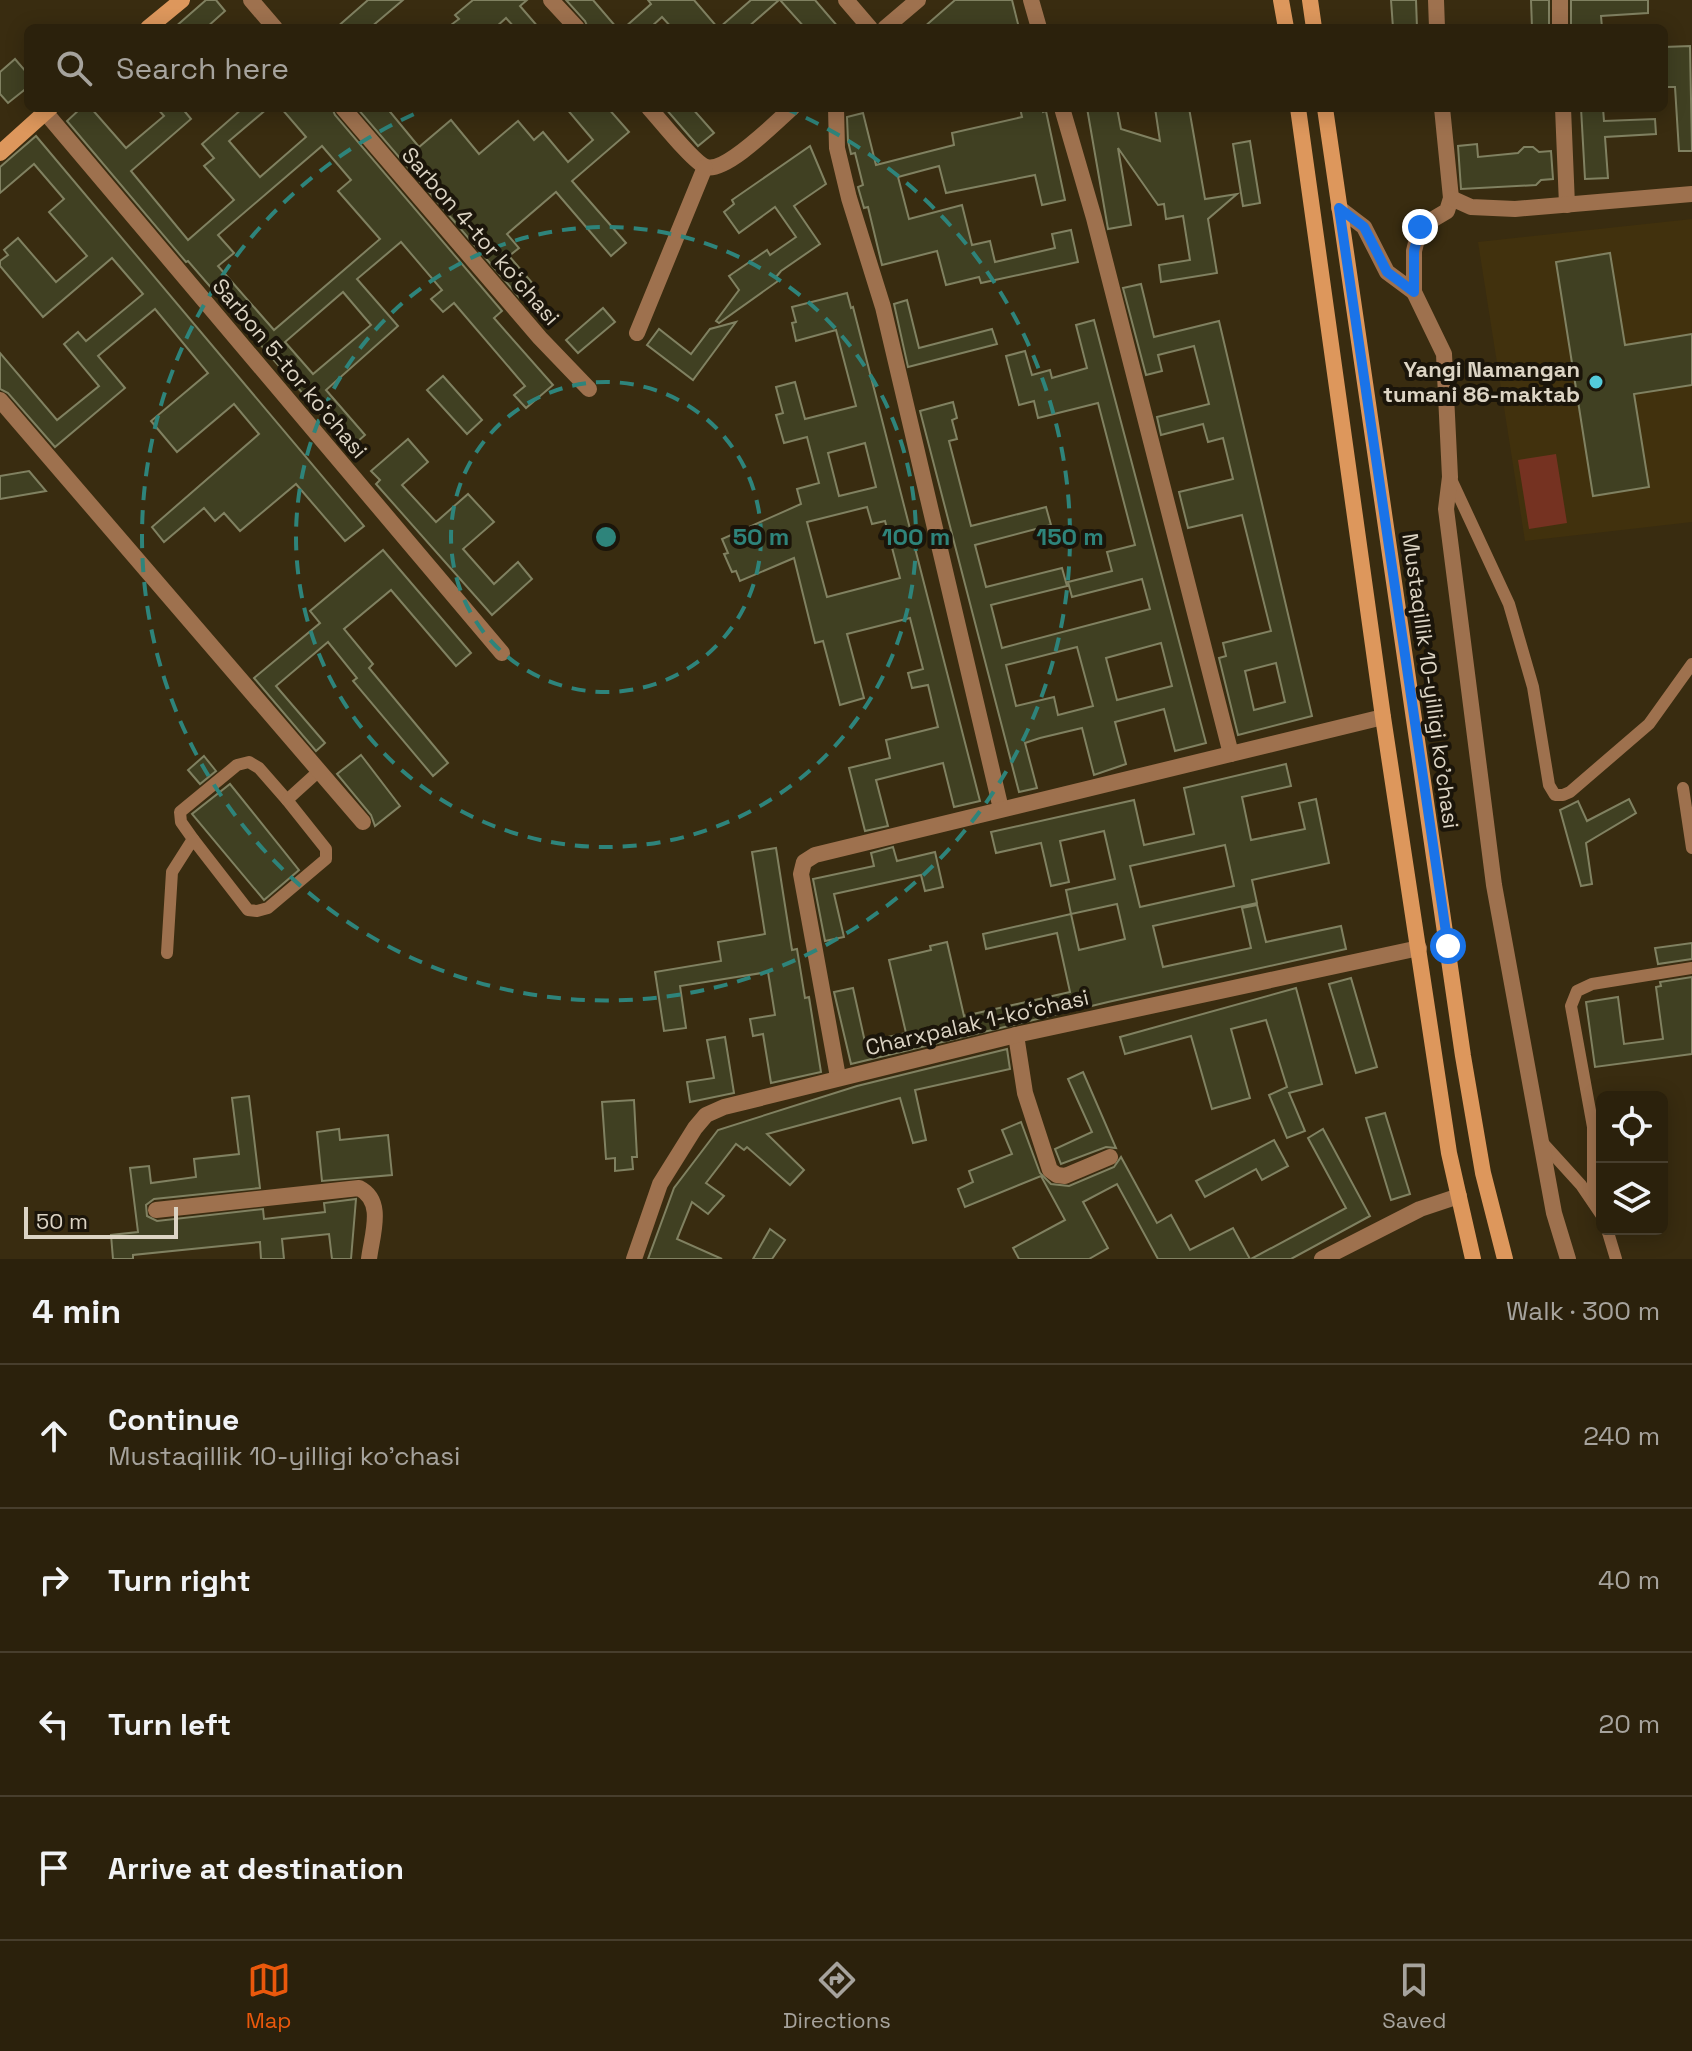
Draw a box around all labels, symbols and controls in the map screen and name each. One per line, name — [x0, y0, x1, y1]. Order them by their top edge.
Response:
search box — [24, 24, 1668, 112]
icon: search — [52, 46, 96, 90]
text: Search here — [116, 49, 289, 88]
street label: Sarbon 4-tor koʻchasi — [396, 141, 566, 331]
route end — [1402, 209, 1438, 245]
street label: Sarbon 5-tor koʻchasi — [207, 272, 373, 464]
place label: Yangi Namangan tumani 86-maktab — [1383, 355, 1580, 408]
marker: Yangi Namangan tumani 86-maktab — [1587, 373, 1605, 391]
text: 50 m — [733, 521, 789, 552]
text: 100 m — [882, 521, 950, 552]
text: 150 m — [1036, 521, 1104, 552]
centre of rings — [592, 523, 620, 551]
street label: Mustaqillik 10-yilligi ko'chasi — [1396, 531, 1466, 831]
route start — [1430, 928, 1466, 964]
street label: Charxpalak 1-koʻchasi — [863, 983, 1091, 1061]
map controls — [1596, 1091, 1668, 1235]
button: locate — [1596, 1091, 1668, 1163]
button: layers — [1596, 1163, 1668, 1235]
scale bar — [24, 1203, 178, 1239]
text: 50 m — [36, 1207, 88, 1235]
text: 4 min — [32, 1290, 121, 1333]
text: Walk · 300 m — [1506, 1294, 1660, 1328]
text: Continue — [108, 1400, 239, 1439]
icon: ahead — [32, 1414, 76, 1458]
text: 240 m — [1583, 1419, 1660, 1453]
text: Mustaqillik 10-yilligi ko'chasi — [108, 1439, 460, 1473]
icon: right — [32, 1558, 76, 1602]
text: Turn right — [108, 1561, 251, 1600]
text: 40 m — [1598, 1563, 1660, 1597]
icon: left — [32, 1702, 76, 1746]
text: Turn left — [108, 1705, 231, 1744]
text: 20 m — [1599, 1707, 1660, 1741]
icon: arrive — [32, 1846, 76, 1890]
text: Arrive at destination — [108, 1849, 404, 1888]
tab: Map — [246, 1958, 292, 2034]
tab: Directions — [783, 1958, 891, 2034]
tab: Saved — [1382, 1958, 1446, 2034]

